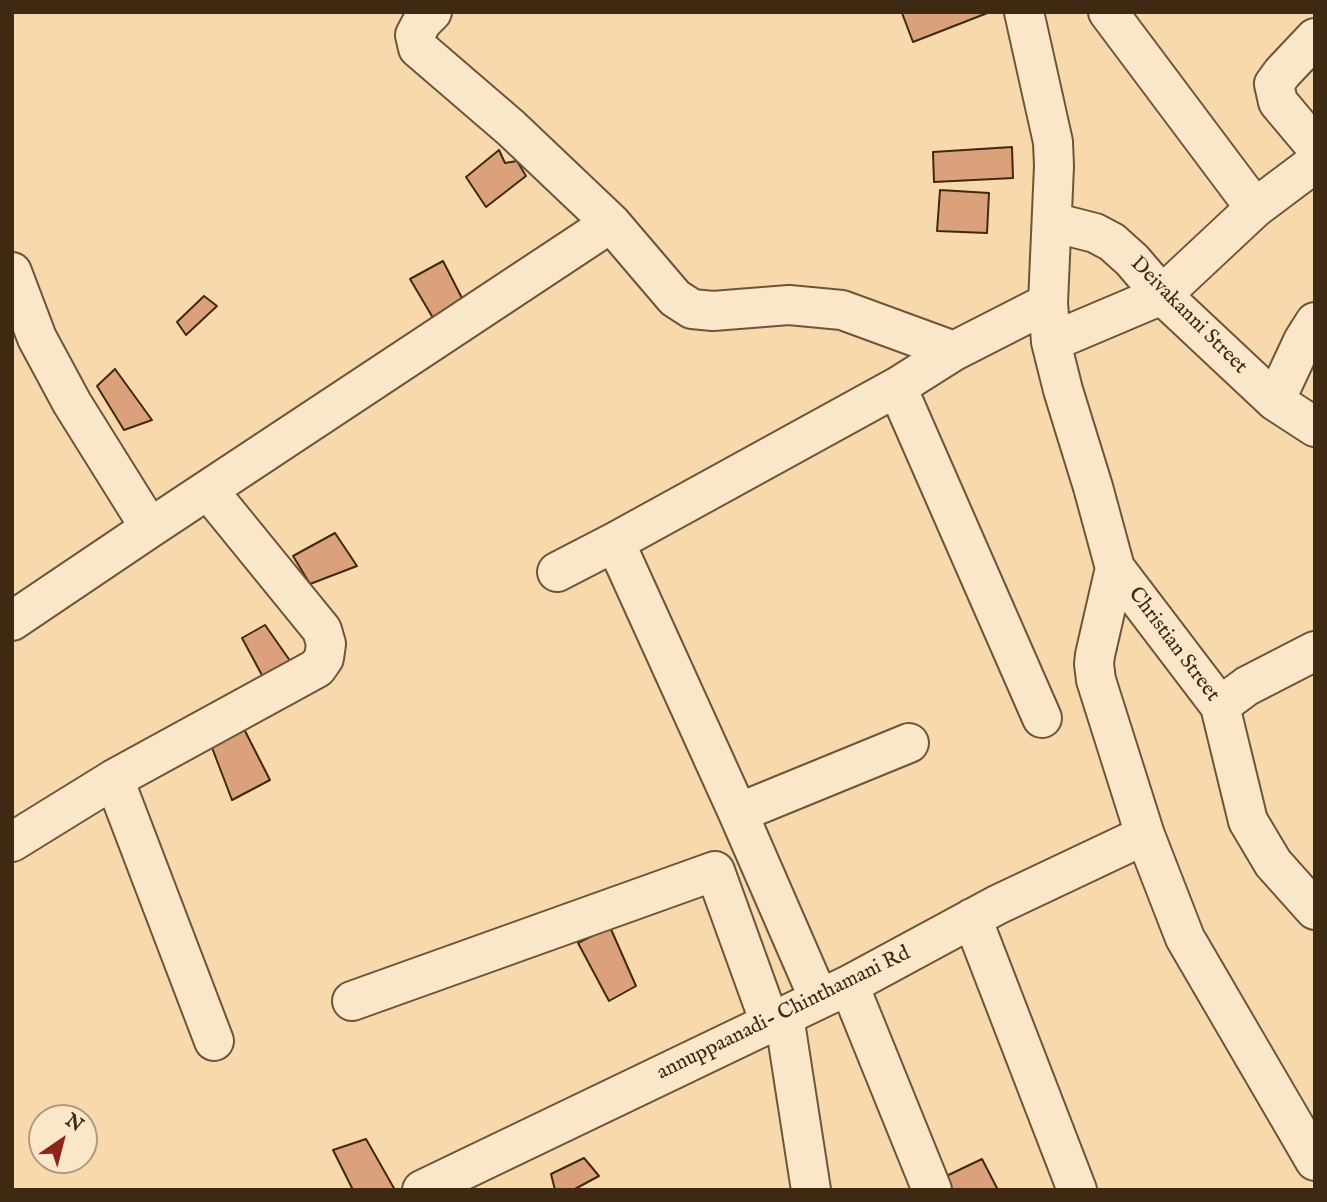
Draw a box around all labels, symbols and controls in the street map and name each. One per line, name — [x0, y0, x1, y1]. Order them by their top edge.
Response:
street label: Deivakanni Street — [1124, 252, 1252, 380]
street label: Christian Street — [1122, 583, 1224, 707]
street label: annuppaanadi- Chinthamani Rd — [653, 942, 915, 1086]
north arrow — [28, 1104, 98, 1174]
text: N — [60, 1109, 88, 1138]

